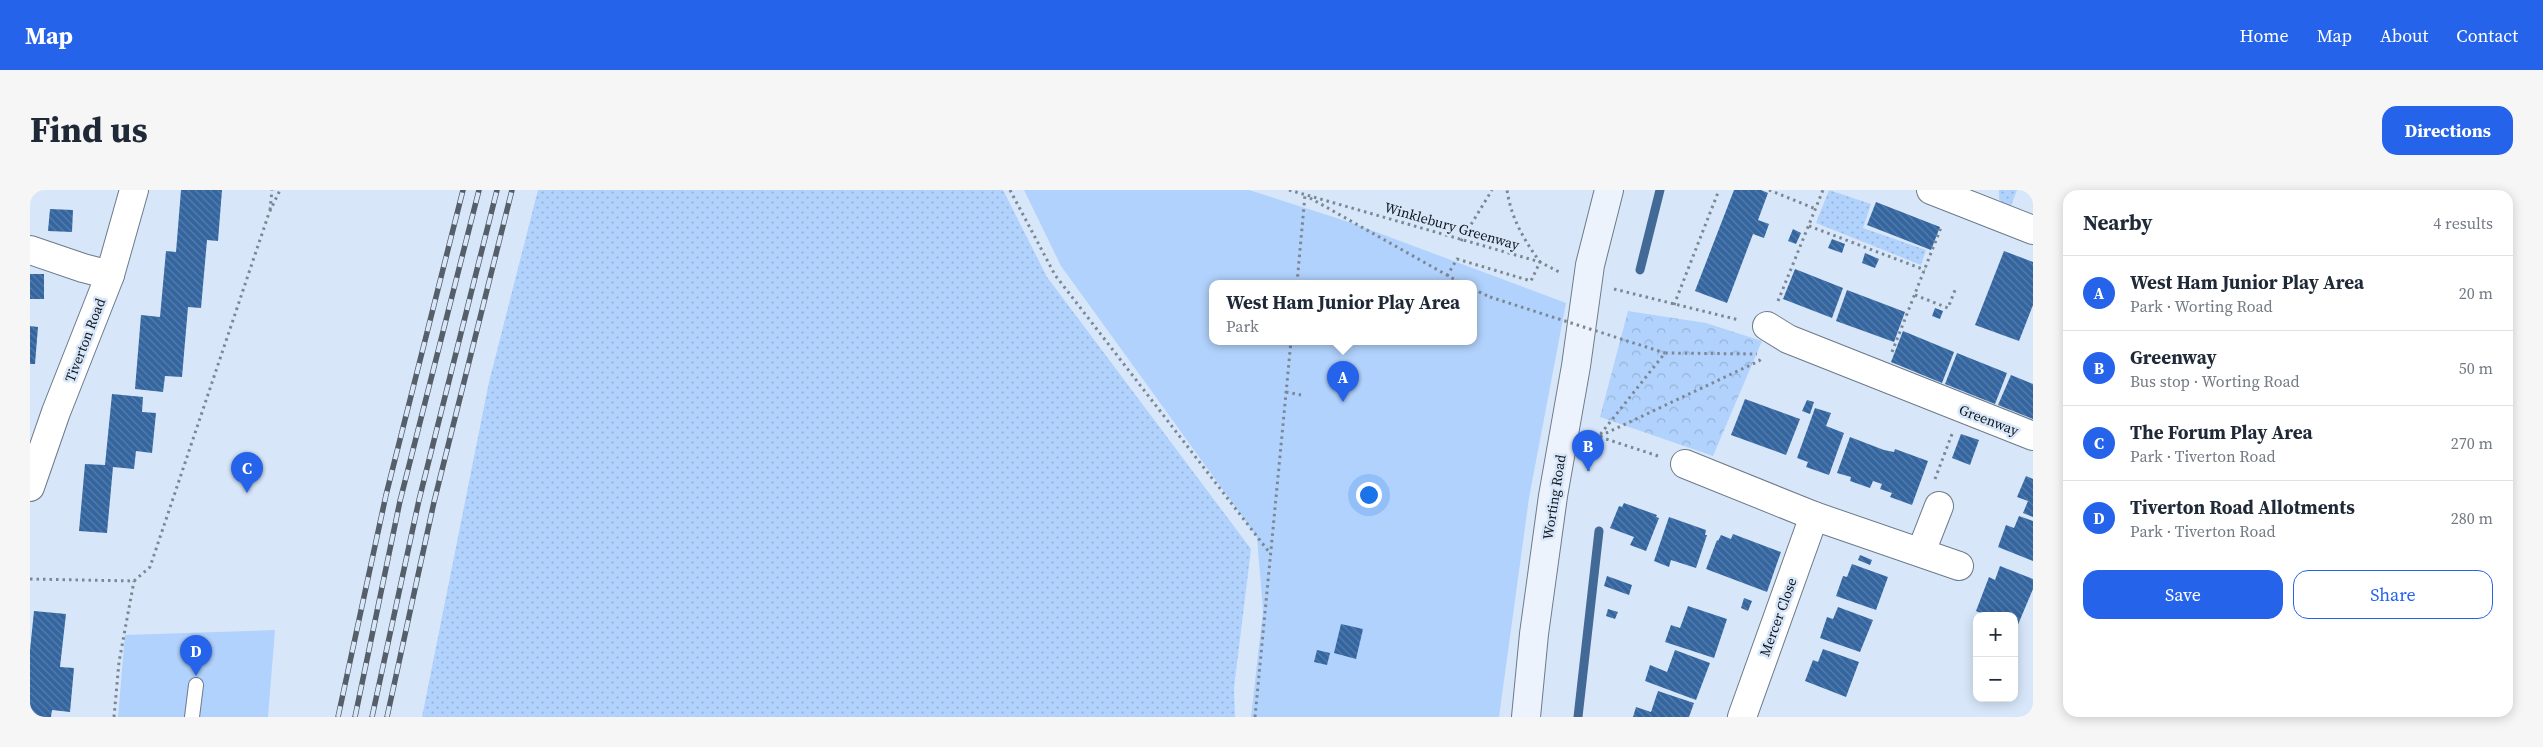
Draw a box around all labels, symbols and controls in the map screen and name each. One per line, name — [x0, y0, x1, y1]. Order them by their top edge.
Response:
text: Map — [25, 19, 73, 52]
text: Home — [2240, 23, 2289, 48]
text: Map — [2317, 23, 2352, 48]
text: About — [2380, 23, 2428, 48]
text: Contact — [2456, 23, 2518, 48]
text: Find us — [30, 106, 148, 154]
button: Directions — [2382, 106, 2513, 155]
street label: Winklebury Greenway — [1382, 197, 1523, 255]
text: Nearby — [2083, 208, 2153, 237]
text: 4 results — [2433, 212, 2493, 234]
text: West Ham Junior Play Area — [2130, 269, 2364, 295]
popup — [1209, 280, 1477, 345]
text: A — [2094, 282, 2104, 304]
text: 20 m — [2459, 282, 2493, 304]
text: West Ham Junior Play Area — [1226, 289, 1460, 315]
street label: Tiverton Road — [60, 295, 110, 385]
text: Park · Worting Road — [2130, 295, 2273, 317]
text: Park — [1226, 315, 1259, 337]
text: Greenway — [2130, 344, 2217, 370]
text: B — [2094, 357, 2104, 379]
text: 50 m — [2459, 357, 2493, 379]
pin: A — [1327, 361, 1359, 402]
text: Bus stop · Worting Road — [2130, 370, 2300, 392]
street label: Greenway — [1956, 399, 2022, 441]
text: The Forum Play Area — [2130, 419, 2313, 445]
pin: B — [1572, 430, 1604, 471]
text: C — [2094, 432, 2104, 454]
text: 270 m — [2451, 432, 2493, 454]
text: Park · Tiverton Road — [2130, 445, 2276, 467]
pin: C — [231, 452, 263, 493]
street label: Worting Road — [1537, 453, 1571, 541]
your location — [1356, 482, 1382, 508]
text: Tiverton Road Allotments — [2130, 494, 2355, 520]
text: D — [2093, 507, 2105, 529]
text: 280 m — [2451, 507, 2493, 529]
text: Park · Tiverton Road — [2130, 520, 2276, 542]
button: Save — [2083, 570, 2283, 619]
button: Share — [2293, 570, 2493, 619]
street label: Mercer Close — [1755, 575, 1801, 659]
map controls — [1973, 612, 2018, 702]
button: + — [1973, 612, 2018, 657]
pin: D — [180, 635, 212, 676]
button: − — [1973, 657, 2018, 702]

